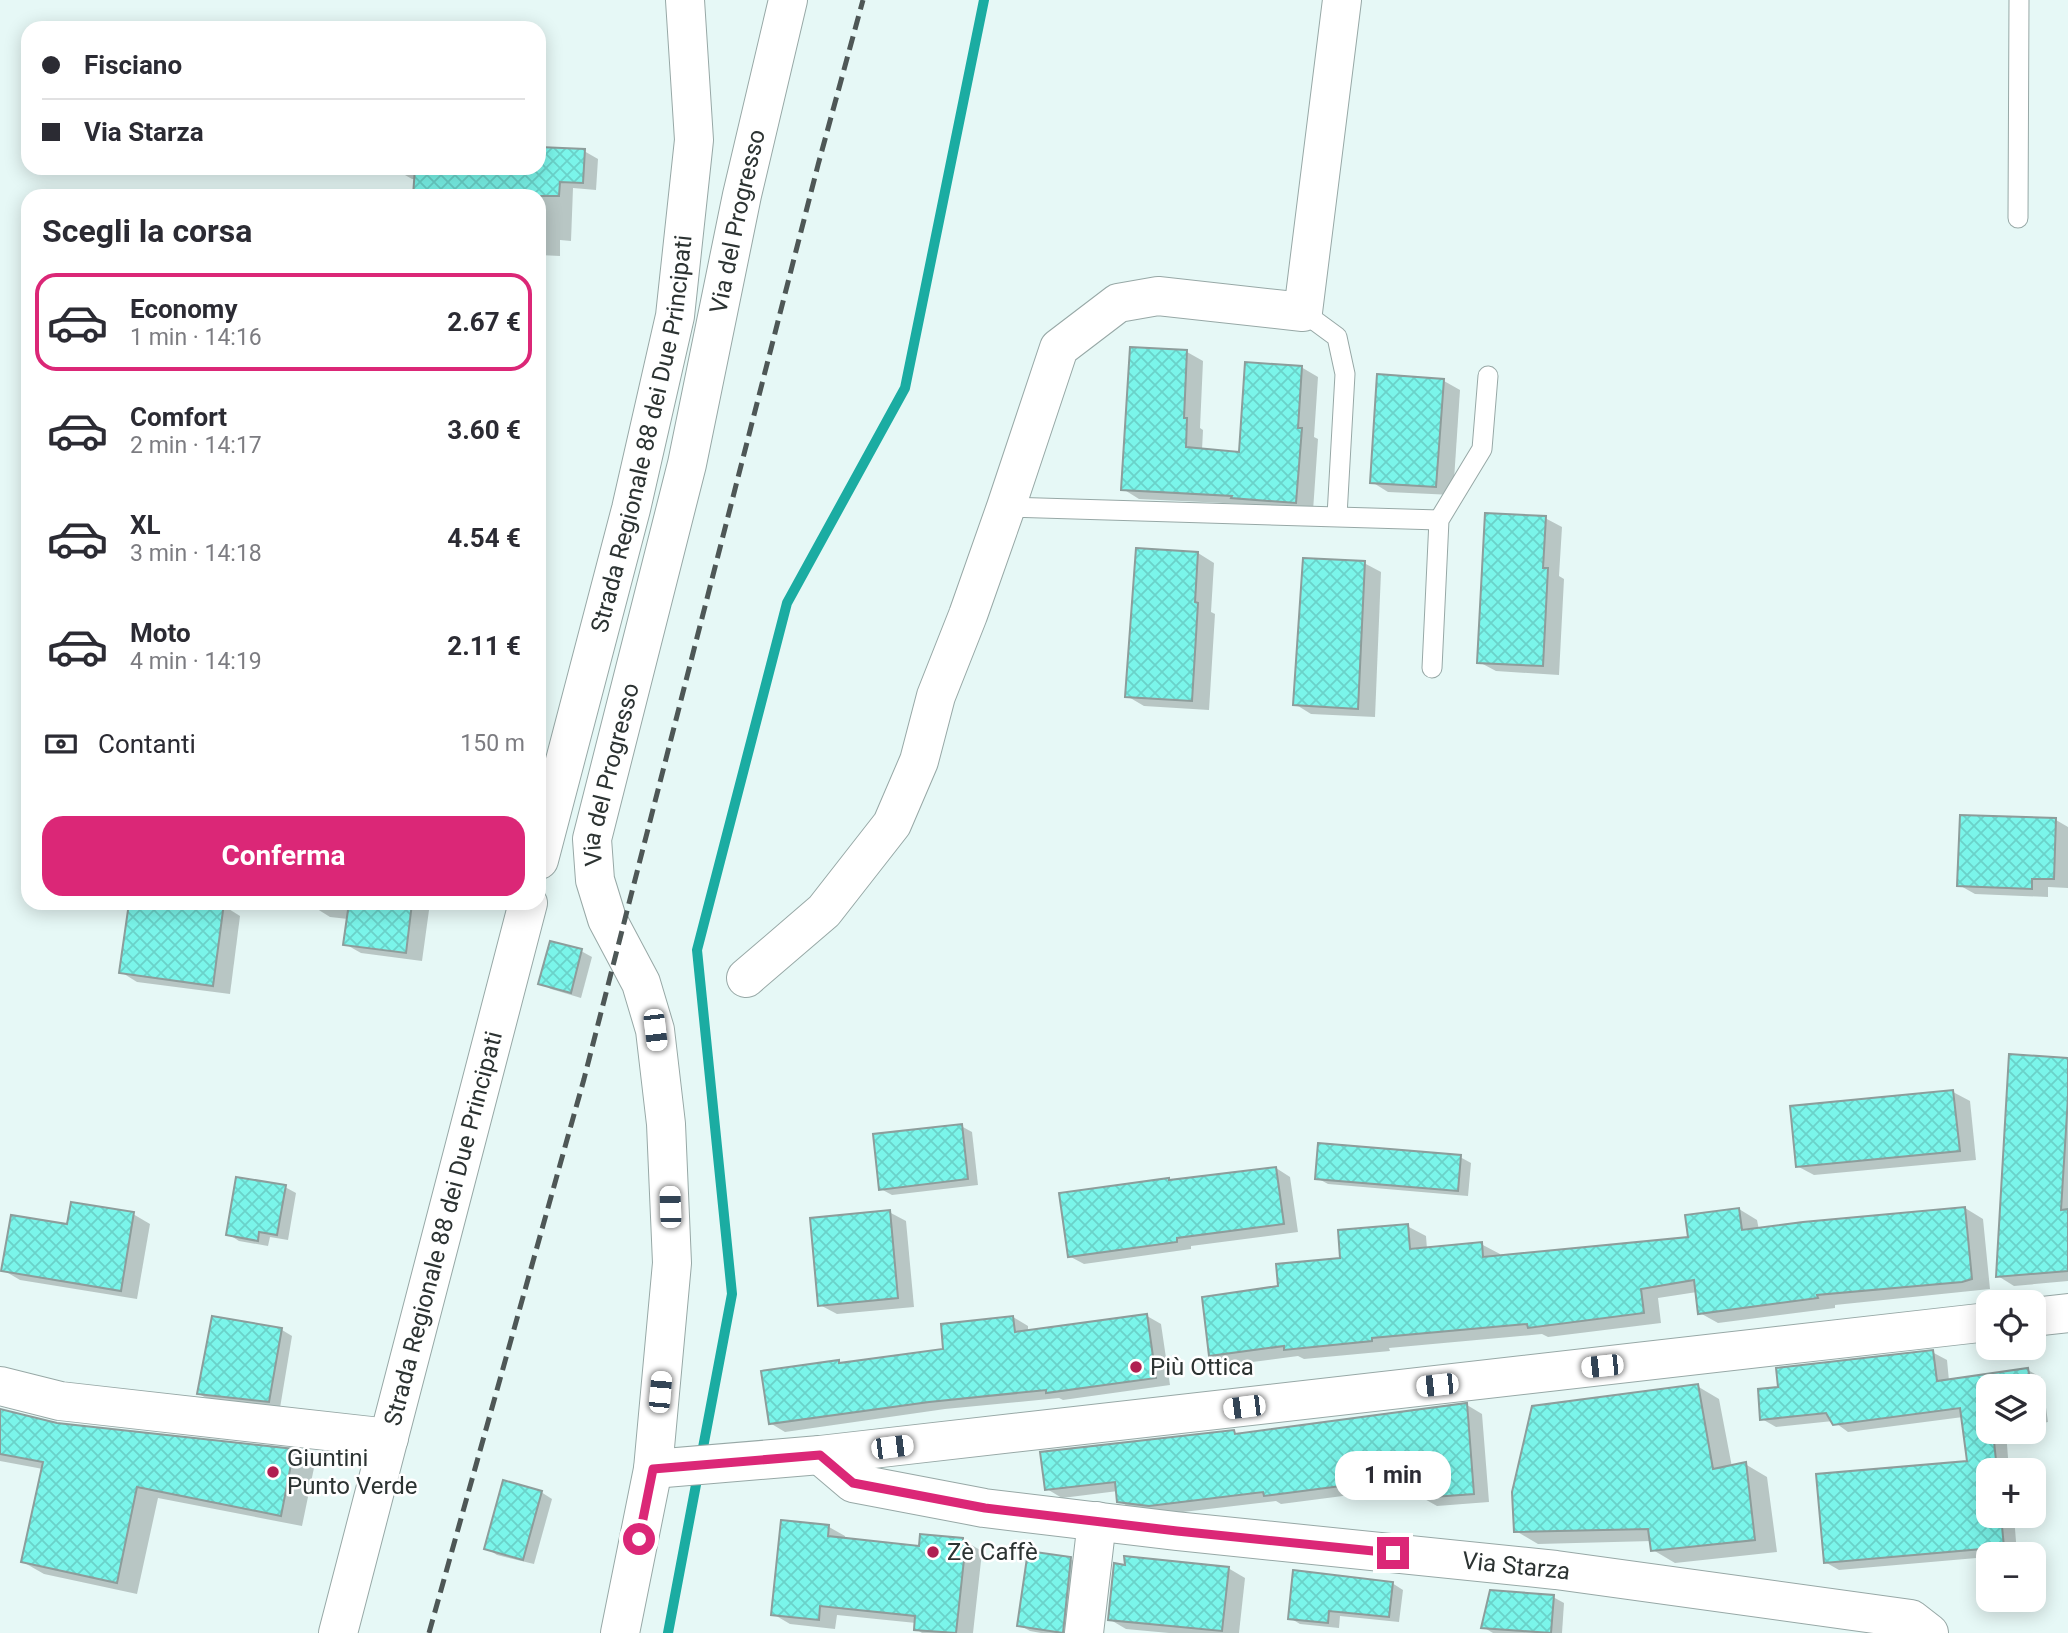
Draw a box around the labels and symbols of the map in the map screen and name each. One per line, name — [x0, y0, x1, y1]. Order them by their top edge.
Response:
street label: Via del Progresso — [704, 127, 771, 316]
street label: Strada Regionale 88 dei Due Principati — [585, 233, 698, 636]
street label: Via del Progresso — [577, 680, 645, 867]
car — [643, 1008, 668, 1052]
street label: Strada Regionale 88 dei Due Principati — [379, 1028, 508, 1429]
car — [659, 1186, 682, 1228]
place label: Più Ottica — [1150, 1353, 1254, 1381]
car — [1581, 1353, 1624, 1379]
marker: Più Ottica — [1128, 1359, 1144, 1375]
car — [648, 1370, 673, 1414]
car — [1416, 1372, 1459, 1398]
car — [1222, 1394, 1267, 1420]
car — [870, 1434, 915, 1460]
place label: Giuntini Punto Verde — [287, 1444, 418, 1500]
callout: 1 min — [1335, 1452, 1451, 1500]
marker: Giuntini Punto Verde — [265, 1464, 281, 1480]
route start — [623, 1523, 655, 1555]
route end — [1377, 1537, 1409, 1569]
place label: Zè Caffè — [947, 1538, 1038, 1566]
marker: Zè Caffè — [925, 1544, 941, 1560]
street label: Via Starza — [1461, 1546, 1572, 1586]

